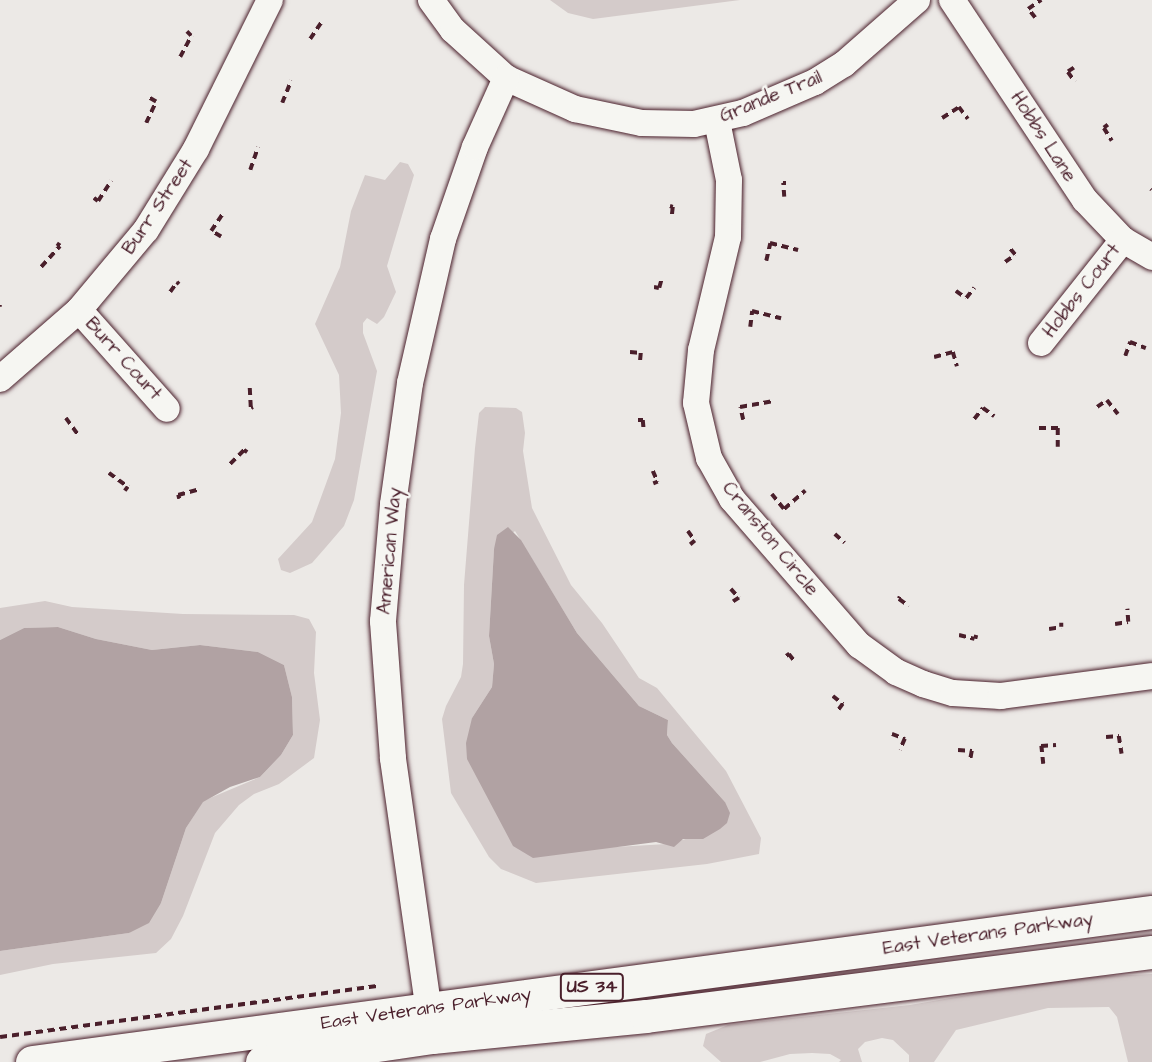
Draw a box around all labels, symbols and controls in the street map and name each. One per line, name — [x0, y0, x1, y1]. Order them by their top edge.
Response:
street label: Grande Trail — [717, 66, 825, 128]
street label: Hobbs Lane — [1005, 87, 1081, 187]
street label: Burr Street — [118, 155, 198, 259]
street label: Hobbs Court — [1038, 240, 1126, 342]
street label: Burr Court — [80, 313, 166, 405]
street label: Cranston Circle — [717, 477, 823, 601]
street label: American Way — [373, 487, 407, 615]
street label: East Veterans Parkway — [881, 908, 1095, 960]
road number: US 34 — [559, 972, 625, 1002]
street label: East Veterans Parkway — [319, 983, 533, 1035]

